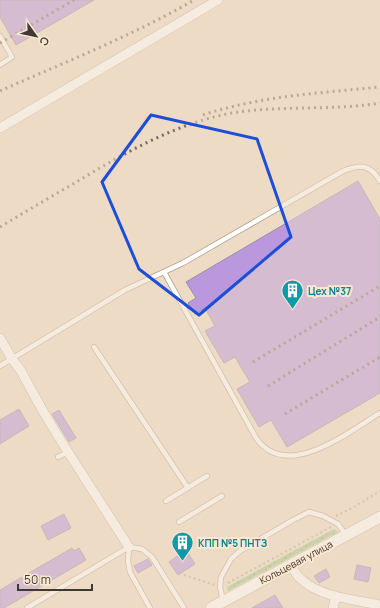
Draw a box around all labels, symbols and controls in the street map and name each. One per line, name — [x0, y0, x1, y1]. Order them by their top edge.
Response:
north arrow — [16, 16, 56, 56]
text: С — [36, 34, 53, 49]
building icon: Цех №37 — [280, 278, 306, 311]
place label: Цех №37 — [308, 284, 351, 298]
building icon: КПП №5 ПНТЗ — [169, 530, 195, 563]
place label: КПП №5 ПНТЗ — [198, 536, 268, 550]
street label: Кольцевая улица — [257, 537, 335, 587]
scale bar — [18, 566, 92, 592]
text: 50 m — [24, 571, 51, 588]

